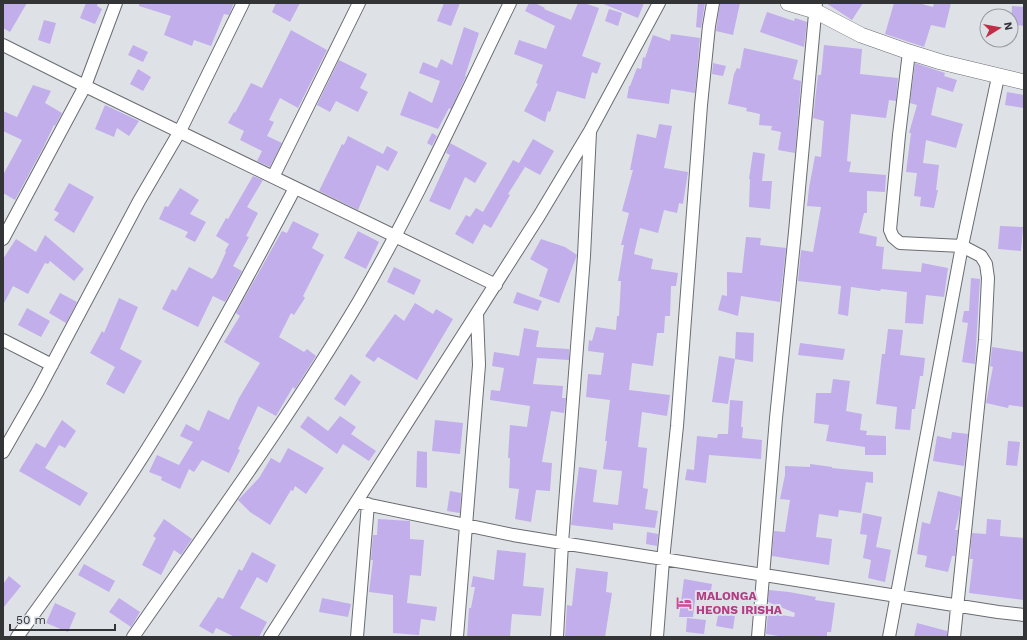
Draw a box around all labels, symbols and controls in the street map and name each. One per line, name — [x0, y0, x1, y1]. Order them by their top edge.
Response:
north arrow — [979, 8, 1019, 48]
text: N — [1001, 21, 1015, 31]
place label: MALONGA HEONS IRISHA — [696, 589, 783, 617]
hotel icon: MALONGA HEONS IRISHA — [675, 594, 693, 612]
scale bar — [10, 606, 115, 632]
text: 50 m — [16, 613, 46, 627]

